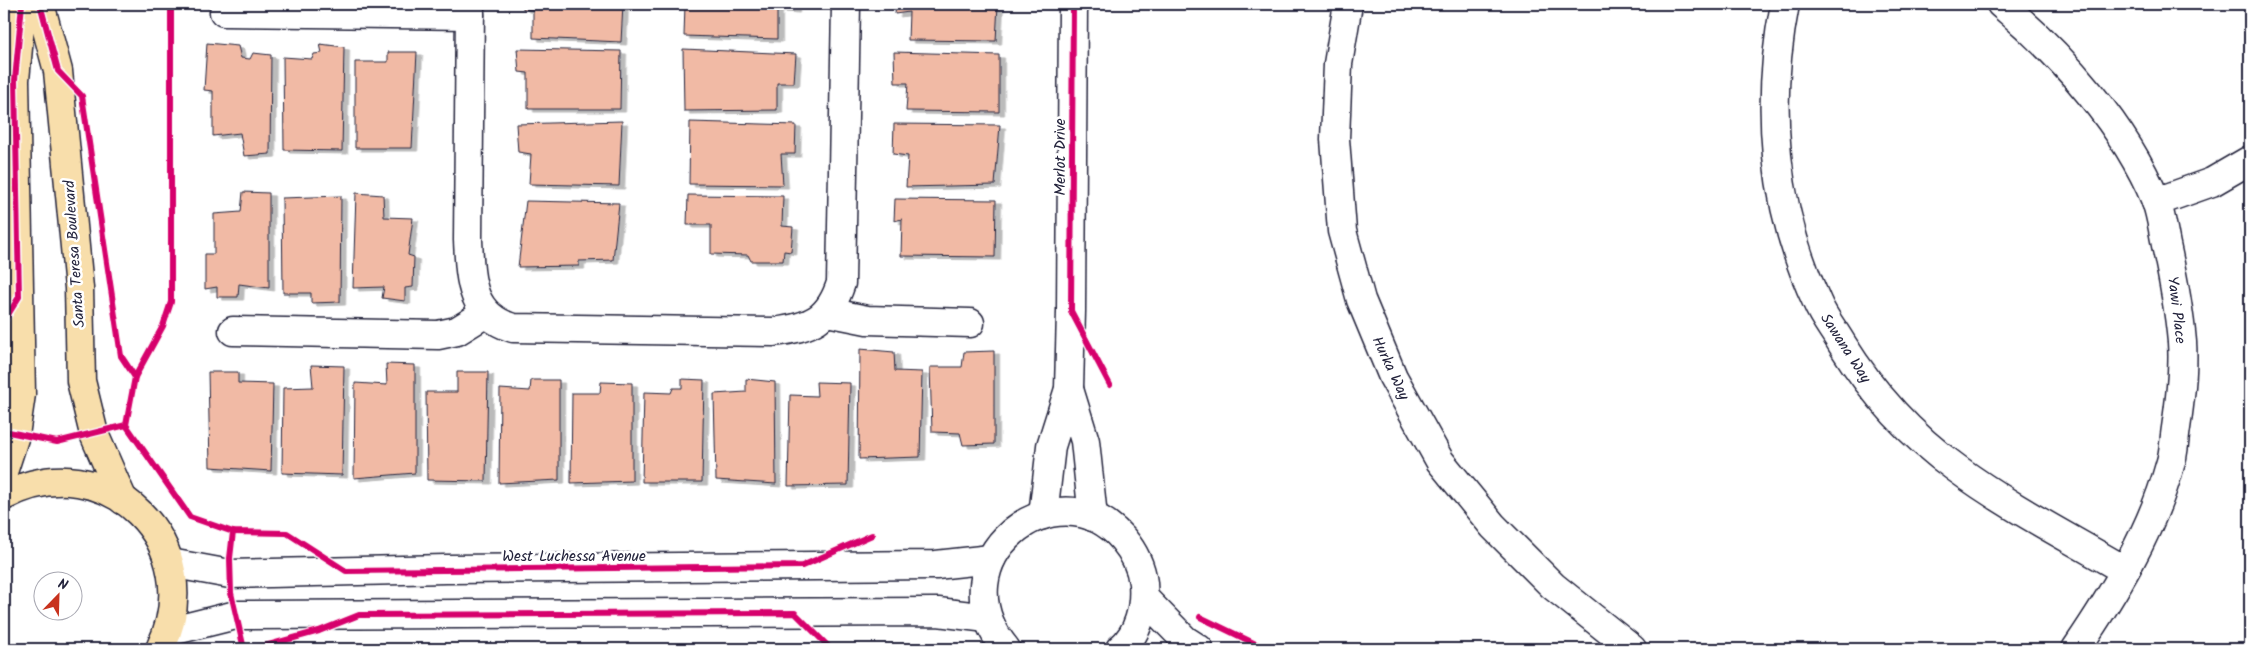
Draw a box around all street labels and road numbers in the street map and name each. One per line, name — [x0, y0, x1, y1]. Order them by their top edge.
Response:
street label: Merlot Drive — [1049, 118, 1073, 196]
street label: Santa Teresa Boulevard — [58, 179, 92, 328]
street label: Yawi Place — [2160, 275, 2192, 345]
street label: Sawana Way — [1814, 309, 1877, 389]
street label: Hurka Way — [1365, 332, 1416, 405]
street label: West Luchessa Avenue — [502, 545, 646, 569]

